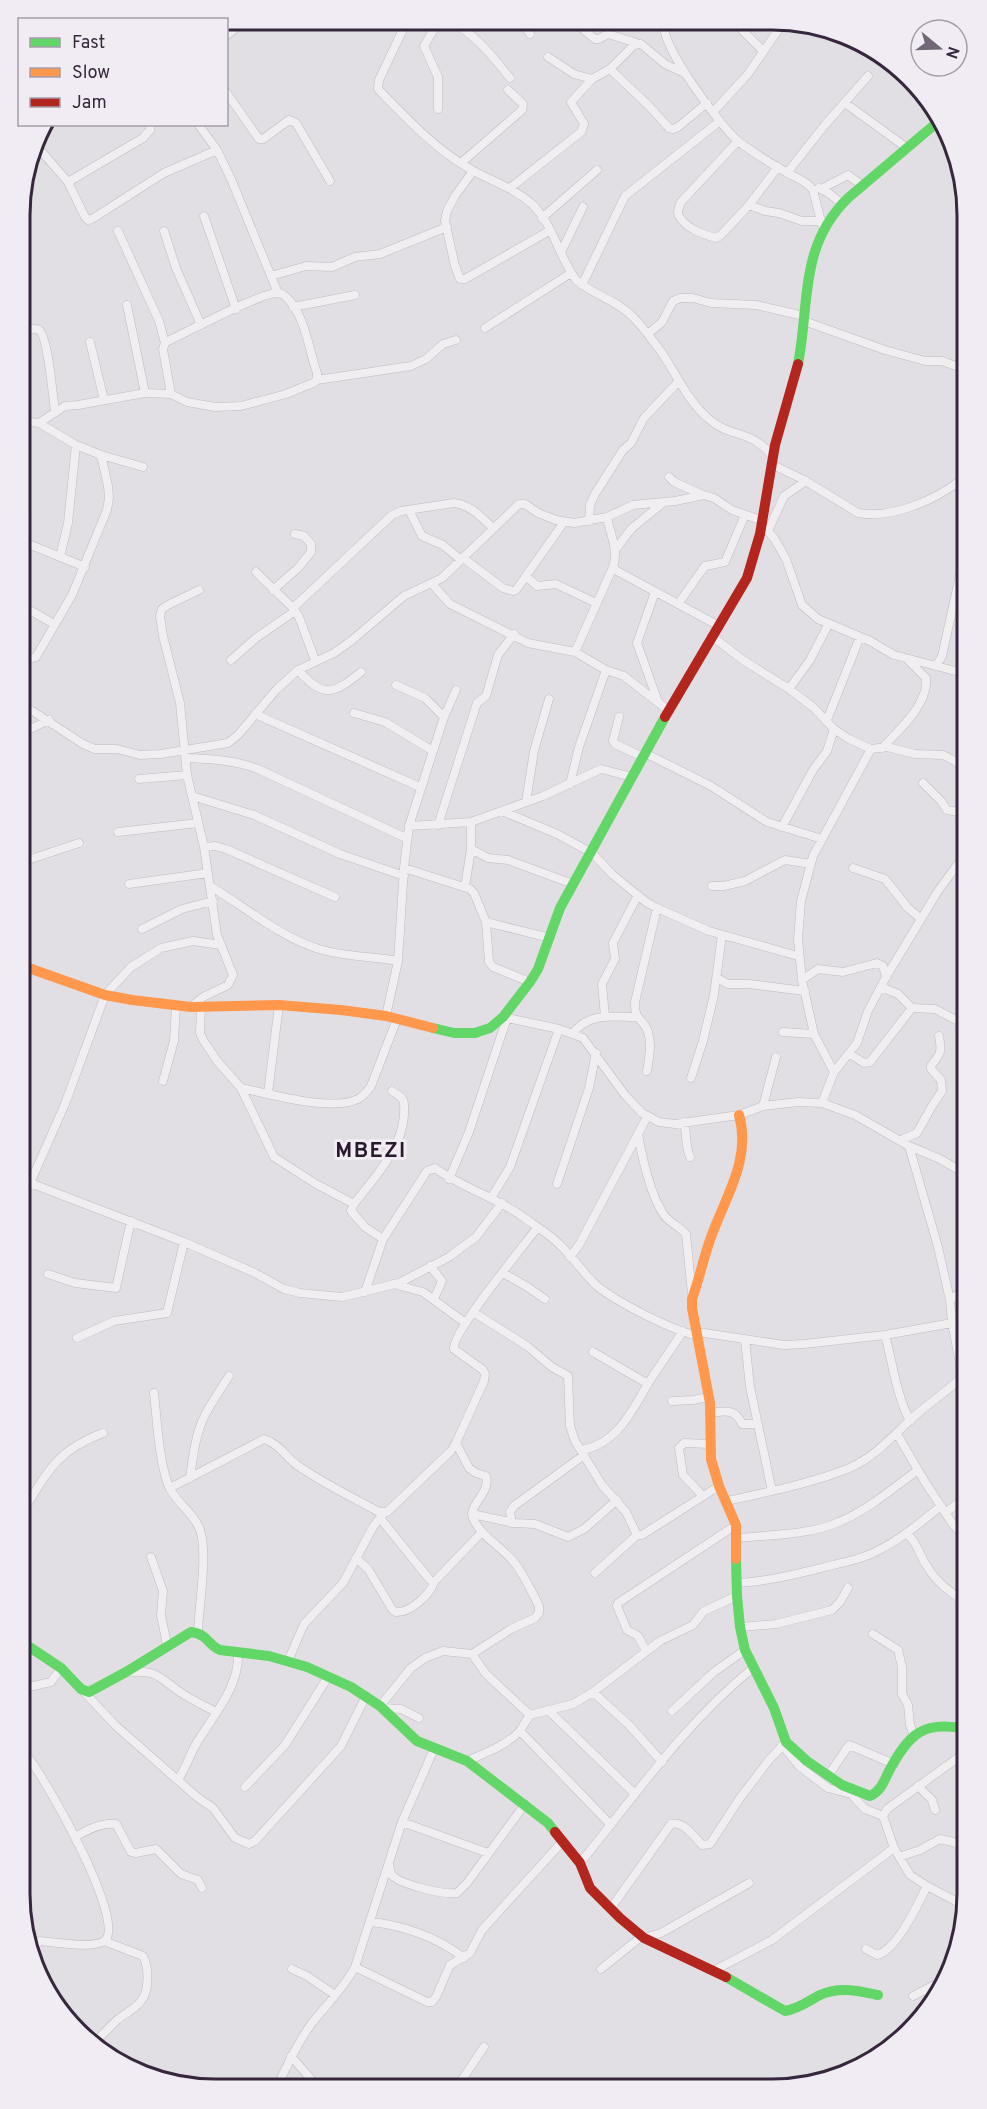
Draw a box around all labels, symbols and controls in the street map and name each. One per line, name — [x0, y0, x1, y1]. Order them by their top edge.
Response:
legend — [18, 18, 228, 126]
north arrow — [909, 18, 969, 78]
text: Fast — [72, 32, 105, 55]
text: N — [940, 44, 963, 61]
text: Slow — [72, 62, 110, 85]
text: Jam — [72, 92, 107, 115]
district label: MBEZI — [335, 1138, 407, 1165]

